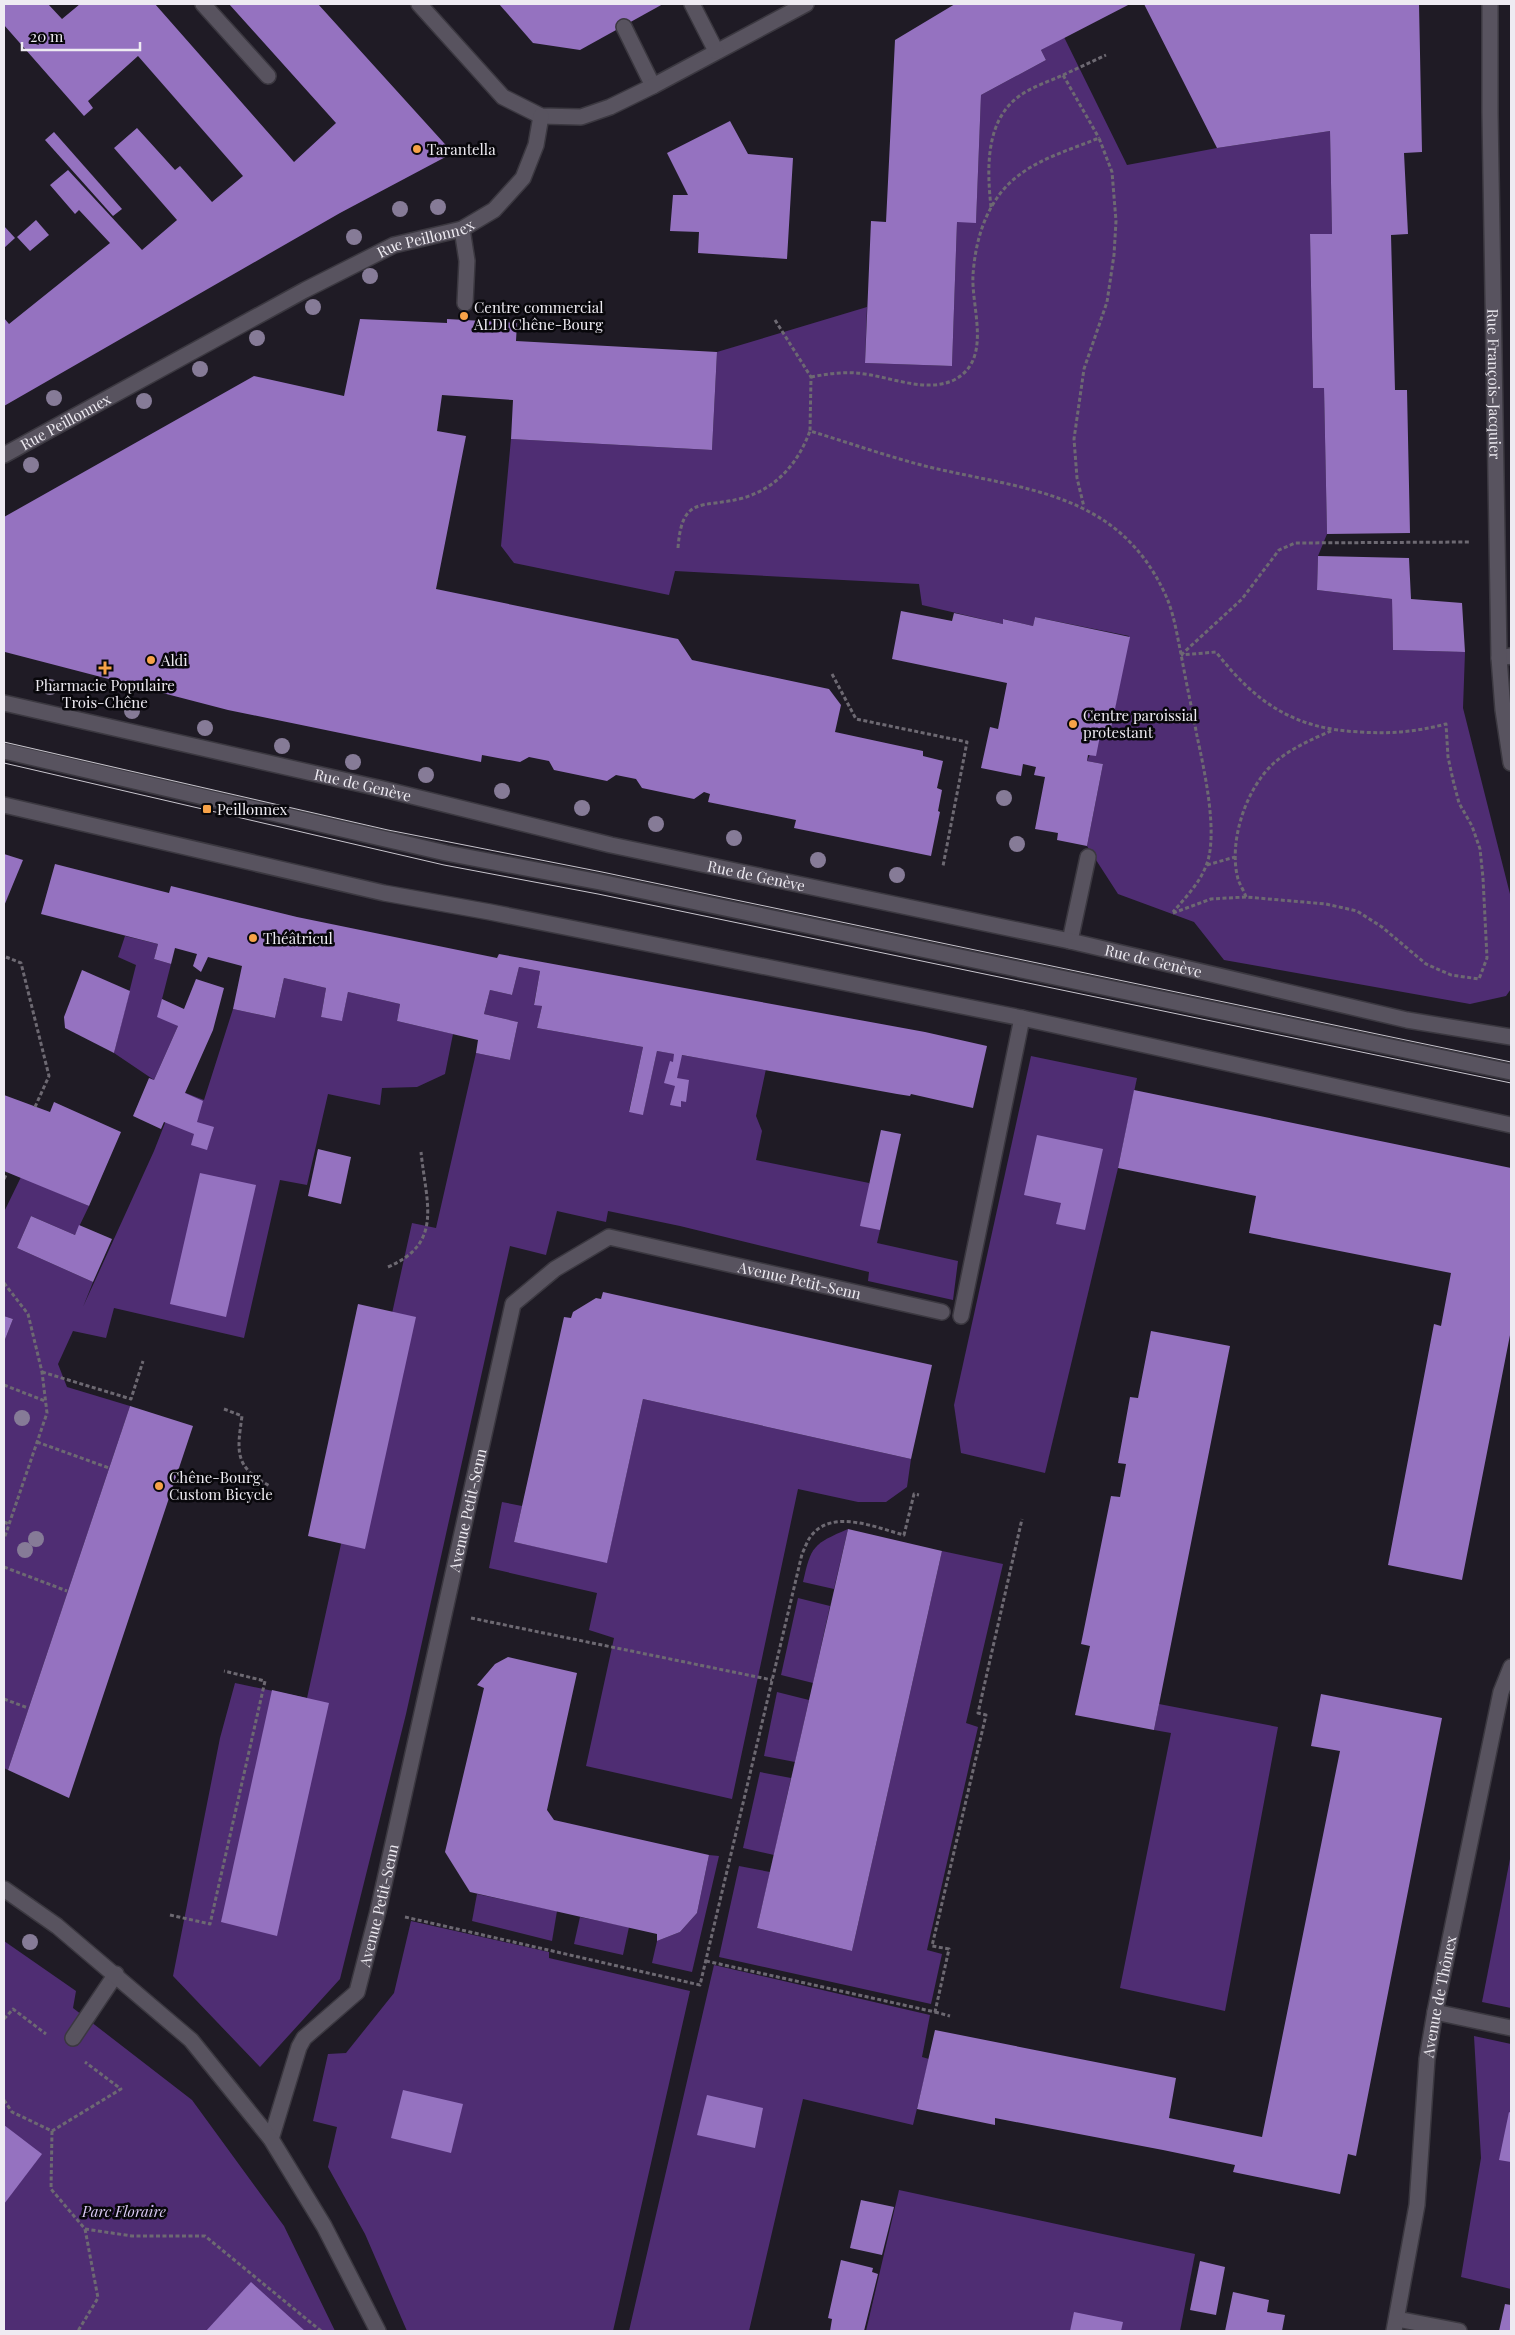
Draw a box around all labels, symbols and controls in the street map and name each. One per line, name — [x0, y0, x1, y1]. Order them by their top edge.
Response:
scale bar — [22, 20, 140, 52]
text: 20 m — [30, 26, 64, 46]
place label: Tarantella — [427, 139, 496, 159]
marker: Tarantella — [411, 143, 423, 155]
street label: Rue Peillonnex — [373, 214, 478, 262]
place label: Centre commercial ALDI Chêne-Bourg — [473, 297, 603, 334]
street label: Rue François-Jacquier — [1483, 308, 1506, 460]
marker: Centre commercial ALDI Chêne-Bourg — [458, 310, 470, 322]
street label: Rue Peillonnex — [17, 388, 114, 454]
place label: Aldi — [160, 650, 188, 670]
marker: Aldi — [145, 654, 157, 666]
marker: Pharmacie Populaire Trois-Chêne — [99, 662, 111, 674]
place label: Pharmacie Populaire Trois-Chêne — [35, 675, 175, 712]
place label: Centre paroissial protestant — [1083, 705, 1198, 742]
marker: Centre paroissial protestant — [1067, 718, 1079, 730]
street label: Rue de Genève — [312, 764, 414, 806]
place label: Peillonnex — [217, 799, 288, 819]
marker: Peillonnex — [201, 803, 213, 815]
street label: Rue de Genève — [706, 855, 807, 895]
place label: Théâtricul — [263, 928, 333, 948]
marker: Théâtricul — [247, 932, 259, 944]
street label: Rue de Genève — [1103, 939, 1204, 982]
street label: Avenue Petit-Senn — [735, 1256, 863, 1304]
street label: Avenue Petit-Senn — [444, 1447, 491, 1575]
place label: Chêne-Bourg Custom Bicycle — [169, 1467, 273, 1504]
marker: Chêne-Bourg Custom Bicycle — [153, 1480, 165, 1492]
street label: Avenue Petit-Senn — [354, 1842, 403, 1970]
street label: Avenue de Thônex — [1417, 1934, 1461, 2060]
park label: Parc Floraire — [81, 2201, 166, 2221]

